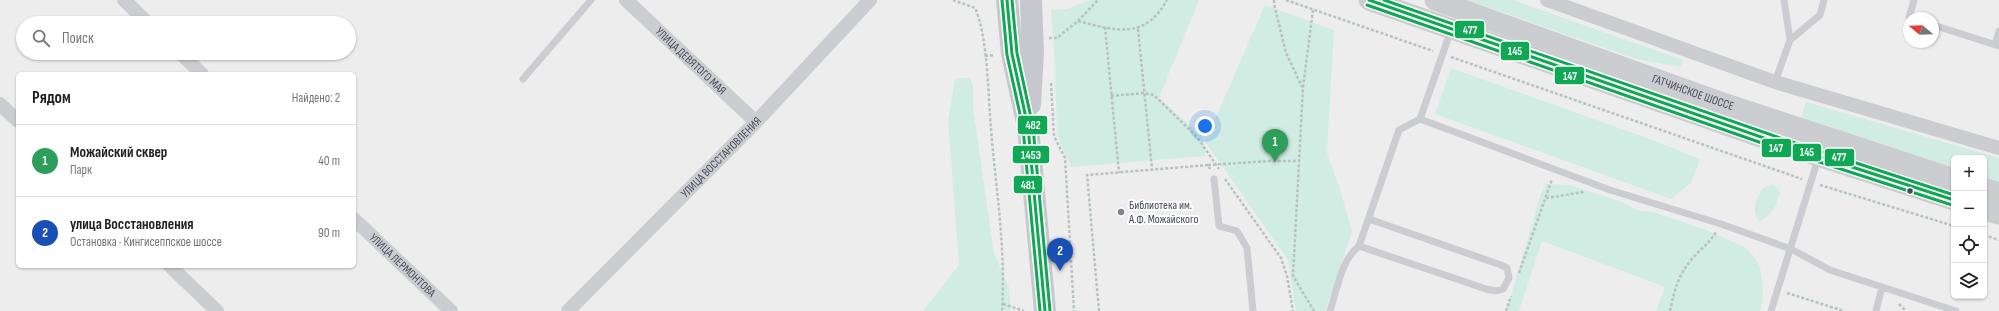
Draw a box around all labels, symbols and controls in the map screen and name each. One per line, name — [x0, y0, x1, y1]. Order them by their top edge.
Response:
north arrow — [1903, 12, 1939, 48]
search box — [16, 16, 356, 60]
line badge: 477 — [1454, 20, 1485, 39]
street label: УЛИЦА ДЕВЯТОГО МАЯ — [652, 24, 729, 98]
text: 477 — [1463, 24, 1478, 37]
icon: search — [30, 27, 52, 49]
text: Поиск — [62, 29, 94, 48]
line badge: 145 — [1500, 41, 1530, 61]
text: 145 — [1508, 45, 1522, 58]
line badge: 147 — [1554, 66, 1585, 85]
text: 147 — [1563, 70, 1577, 83]
street label: ГАТЧИНСКОЕ ШОССЕ — [1650, 71, 1736, 114]
text: Рядом — [32, 88, 71, 108]
text: Найдено: 2 — [292, 90, 340, 106]
street label: УЛИЦА ВОССТАНОВЛЕНИЯ — [678, 114, 765, 201]
line badge: 482 — [1017, 115, 1048, 135]
your location — [1195, 116, 1215, 136]
text: 482 — [1025, 119, 1041, 132]
pin: 1 — [1262, 129, 1288, 162]
line badge: 147 — [1761, 138, 1792, 158]
text: 147 — [1769, 142, 1783, 155]
text: Можайский сквер — [70, 143, 167, 162]
line badge: 145 — [1792, 143, 1822, 162]
line badge: 145Э — [1012, 145, 1050, 164]
text: 145 — [1800, 146, 1814, 159]
line badge: 477 — [1824, 148, 1855, 167]
text: 145Э — [1021, 149, 1041, 162]
text: 477 — [1832, 151, 1847, 164]
text: 1 — [42, 153, 48, 169]
text: 40 m — [318, 153, 340, 169]
map controls — [1951, 155, 1987, 299]
button: + — [1951, 155, 1987, 191]
text: Парк — [70, 162, 92, 178]
line badge: 481 — [1013, 175, 1043, 194]
text: 481 — [1021, 179, 1036, 192]
unlabelled marker — [1905, 186, 1915, 196]
button: − — [1951, 191, 1987, 227]
place label: Библиотека им. А.Ф. Можайского — [1128, 198, 1199, 227]
marker: Библиотека им. А.Ф. Можайского — [1116, 207, 1126, 217]
text: улица Восстановления — [70, 215, 194, 234]
text: 2 — [42, 225, 48, 241]
text: 90 m — [318, 225, 340, 241]
button: locate — [1951, 227, 1987, 263]
street label: УЛИЦА ЛЕРМОНТОВА — [366, 230, 439, 301]
text: Остановка · Кингисеппское шоссе — [70, 234, 222, 250]
pin: 2 — [1047, 238, 1073, 271]
button: layers — [1951, 263, 1987, 299]

